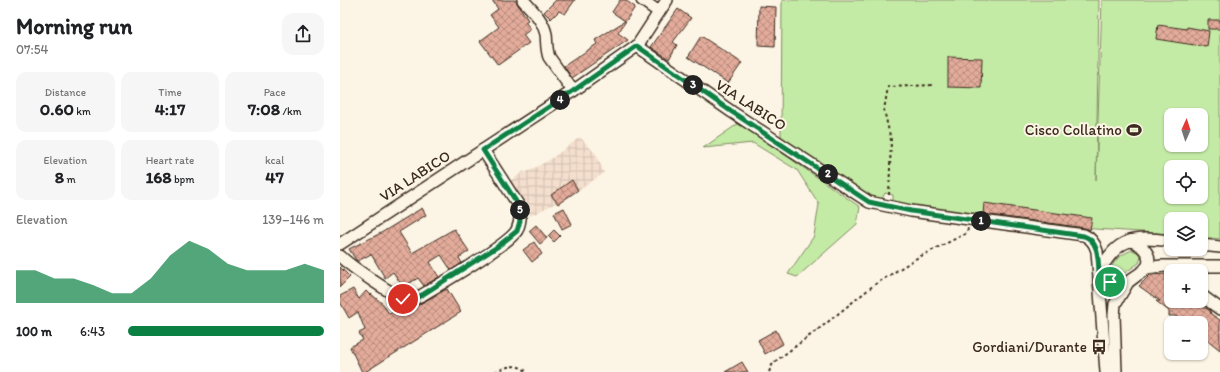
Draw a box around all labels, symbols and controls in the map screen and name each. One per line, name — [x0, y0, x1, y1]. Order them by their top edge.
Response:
text: Morning run — [16, 13, 132, 40]
button: share — [282, 13, 324, 55]
text: 07:54 — [16, 42, 48, 57]
pin: 3 — [683, 75, 703, 95]
street label: VIA LABICO — [712, 76, 790, 135]
text: 3 — [690, 78, 696, 91]
text: Distance — [45, 86, 86, 99]
text: Time — [158, 86, 182, 99]
text: Pace — [264, 86, 286, 99]
pin: 4 — [550, 90, 570, 110]
text: 4 — [557, 93, 563, 106]
text: 0.60 — [40, 99, 74, 119]
text: 4:17 — [155, 99, 185, 119]
text: 7:08 — [248, 99, 280, 119]
text: km — [74, 105, 91, 118]
text: /km — [280, 105, 302, 118]
north arrow — [1164, 108, 1208, 152]
map controls — [1164, 108, 1208, 360]
place label: Cisco Collatino — [1025, 121, 1122, 139]
sports icon: Cisco Collatino — [1125, 121, 1143, 139]
street label: VIA LABICO — [376, 146, 454, 205]
text: Elevation — [43, 154, 87, 167]
text: Heart rate — [146, 154, 194, 167]
text: kcal — [265, 154, 284, 167]
button: locate — [1164, 160, 1208, 204]
pin: 2 — [818, 164, 838, 184]
text: 8 — [55, 167, 64, 187]
text: 168 — [145, 167, 172, 187]
text: 47 — [265, 167, 284, 187]
text: 2 — [825, 167, 831, 180]
text: m — [64, 173, 76, 186]
text: bpm — [172, 173, 195, 186]
pin: 5 — [510, 200, 530, 220]
text: 5 — [517, 203, 523, 216]
pin: 1 — [971, 211, 991, 231]
text: Elevation — [16, 212, 68, 227]
text: 139–146 m — [262, 212, 324, 227]
button: layers — [1164, 212, 1208, 256]
text: 1 — [978, 214, 984, 227]
button: + — [1164, 264, 1208, 308]
pin — [1093, 265, 1127, 299]
icon: arrive — [1099, 271, 1121, 293]
pin — [386, 282, 420, 316]
icon: check — [392, 288, 414, 310]
button: − — [1164, 316, 1208, 360]
text: 100 m — [16, 324, 52, 339]
text: 6:43 — [80, 324, 105, 339]
place label: Gordiani/Durante — [972, 338, 1087, 356]
bus stop icon: Gordiani/Durante — [1090, 338, 1108, 356]

